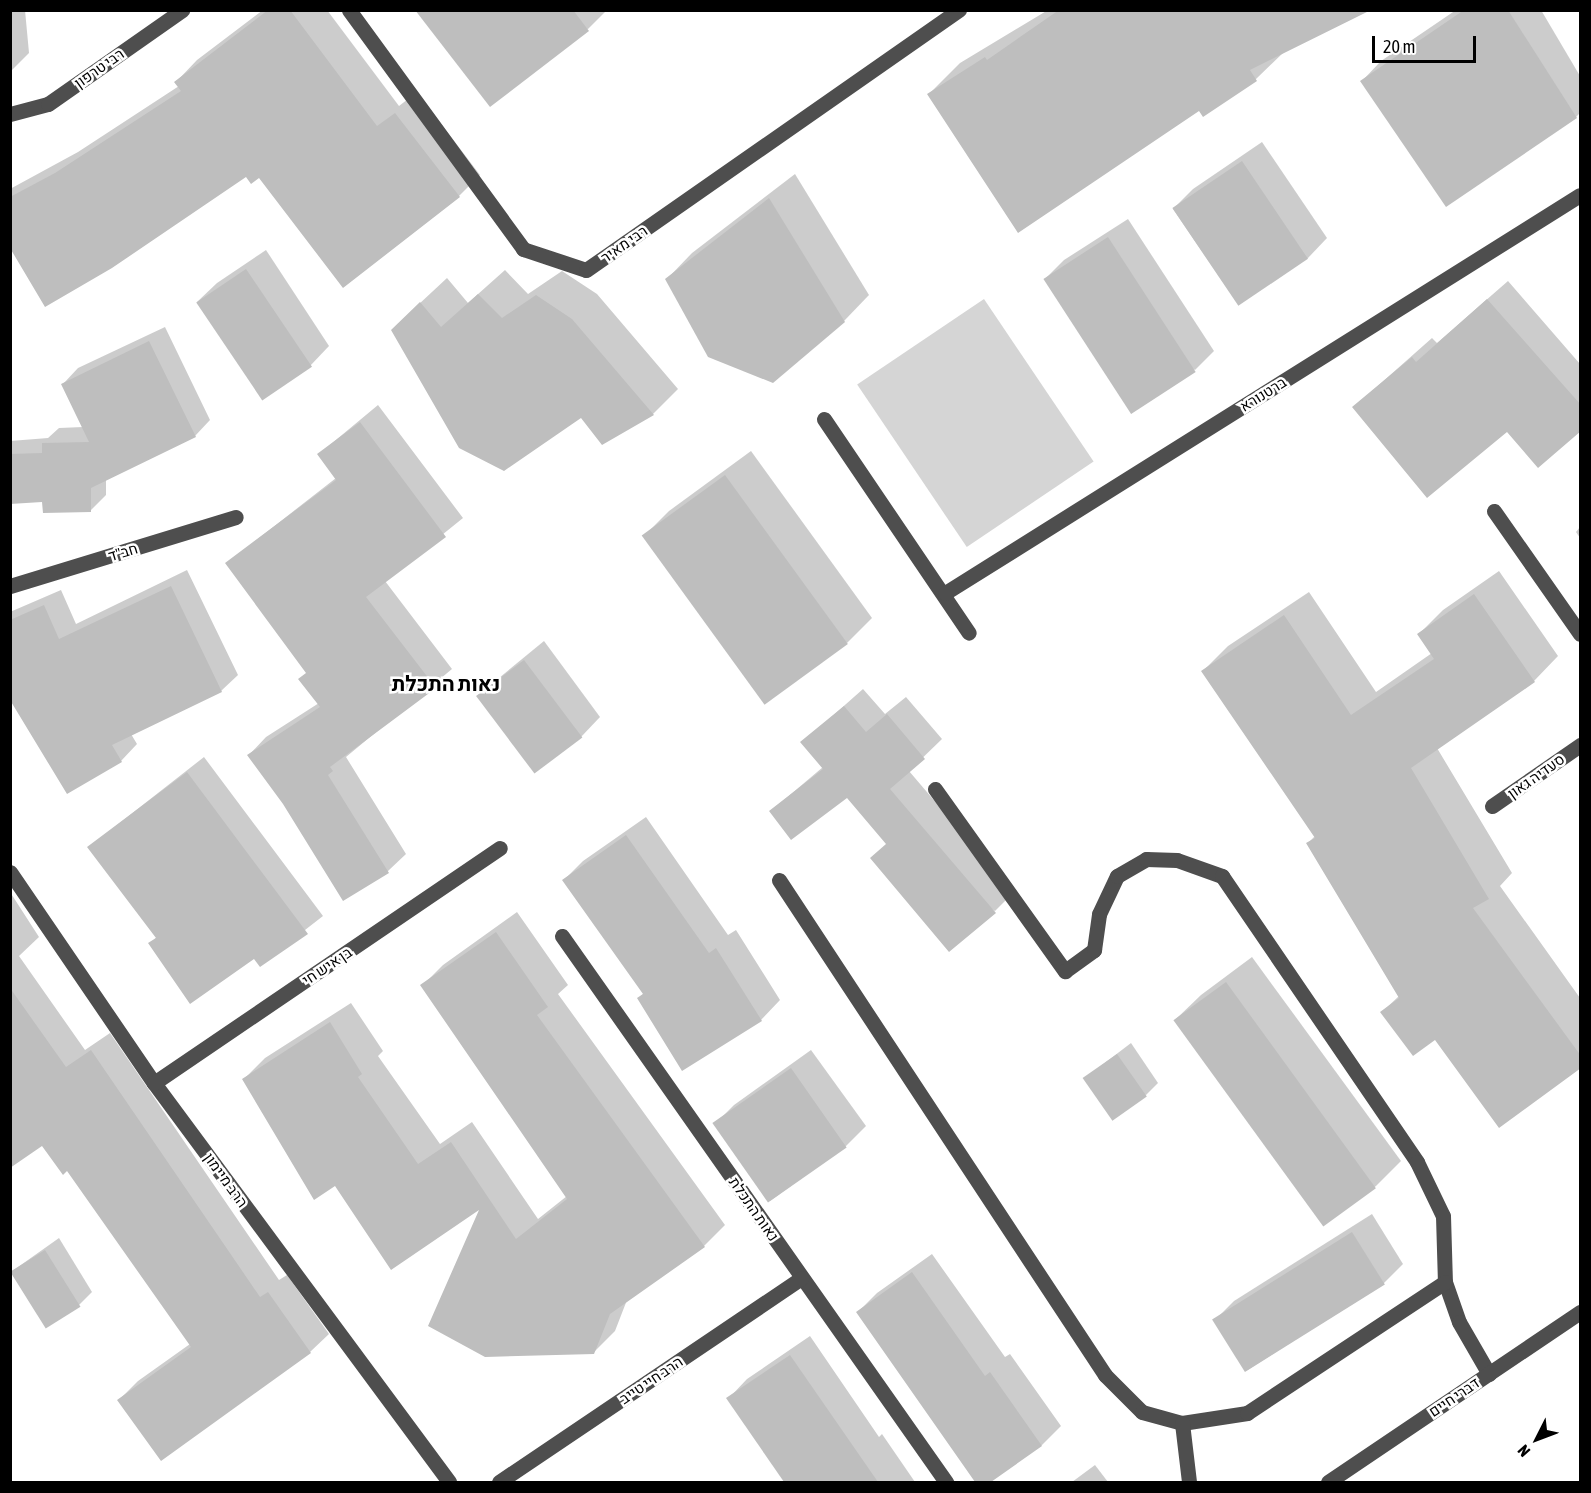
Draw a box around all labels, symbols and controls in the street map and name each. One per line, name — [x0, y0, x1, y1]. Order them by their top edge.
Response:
scale bar — [1375, 24, 1478, 62]
text: 20 m — [1383, 36, 1415, 57]
street label: רבי טרפון — [71, 44, 127, 92]
street label: רבי מאיר — [597, 221, 651, 267]
street label: ברטנורא — [1236, 373, 1290, 415]
street label: חב"ד — [106, 539, 140, 565]
district label: נאות התכלת — [392, 670, 500, 696]
street label: סעדיה גאון — [1504, 750, 1568, 802]
street label: בן איש חי — [299, 943, 355, 989]
street label: הרב מיימון — [200, 1149, 252, 1211]
street label: נאות התכלת — [725, 1173, 783, 1245]
street label: הרב חיי טייב — [616, 1352, 686, 1408]
street label: דברי חיים — [1425, 1374, 1483, 1420]
north arrow — [1507, 1409, 1567, 1469]
text: N — [1514, 1442, 1533, 1461]

